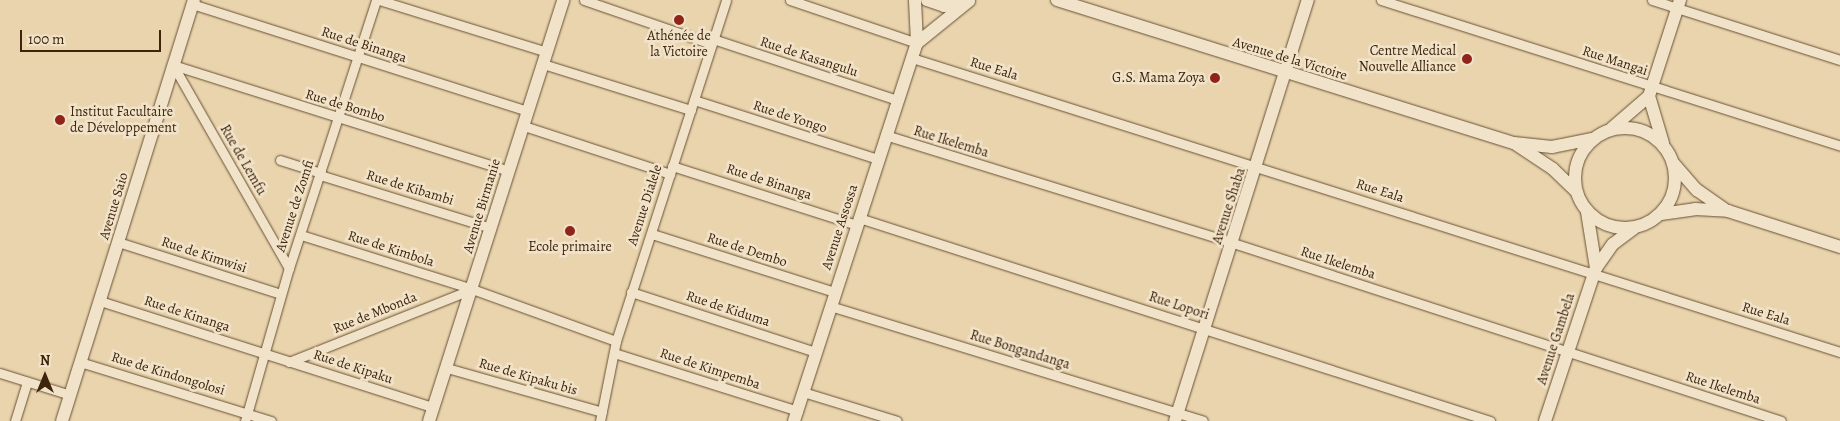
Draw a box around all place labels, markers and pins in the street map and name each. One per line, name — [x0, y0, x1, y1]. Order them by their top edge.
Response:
marker: Athénée de la Victoire — [673, 14, 685, 26]
place label: Athénée de la Victoire — [647, 28, 711, 60]
place label: Centre Medical Nouvelle Alliance — [1359, 43, 1456, 75]
marker: Centre Medical Nouvelle Alliance — [1460, 52, 1474, 66]
place label: G.S. Mama Zoya — [1112, 70, 1205, 86]
marker: G.S. Mama Zoya — [1209, 72, 1221, 84]
place label: Institut Facultaire de Développement — [70, 104, 177, 136]
marker: Institut Facultaire de Développement — [54, 114, 66, 126]
marker: Ecole primaire — [564, 225, 576, 237]
place label: Ecole primaire — [528, 239, 612, 255]

